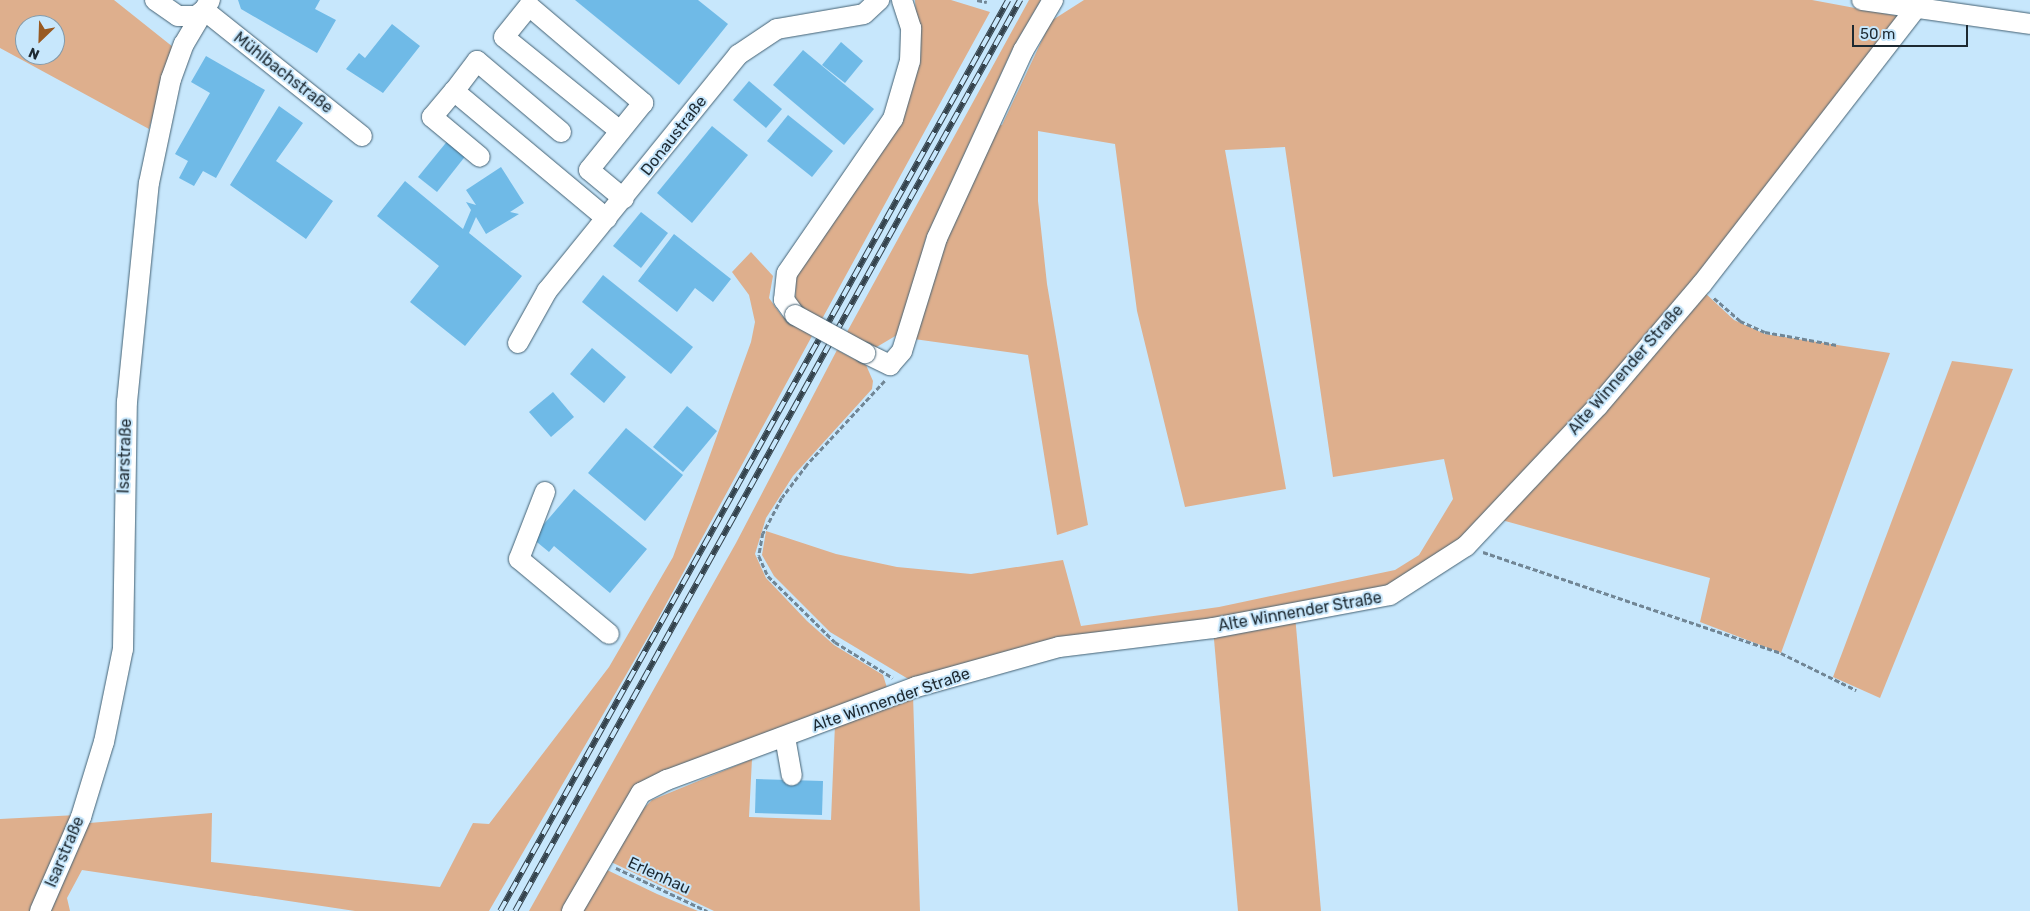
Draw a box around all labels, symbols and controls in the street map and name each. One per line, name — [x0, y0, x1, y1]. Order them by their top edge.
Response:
north arrow — [15, 15, 65, 65]
scale bar — [1855, 15, 1971, 47]
text: 50 m — [1860, 25, 1895, 43]
street label: Mühlbachstraße — [230, 28, 336, 118]
text: N — [26, 43, 42, 63]
street label: Donaustraße — [637, 92, 711, 180]
street label: Alte Winnender Straße — [1564, 301, 1688, 439]
street label: Isarstraße — [114, 418, 136, 494]
street label: Alte Winnender Straße — [1216, 588, 1384, 636]
street label: Alte Winnender Straße — [809, 664, 973, 736]
street label: Isarstraße — [42, 814, 88, 890]
street label: Erlenhau — [625, 853, 693, 899]

